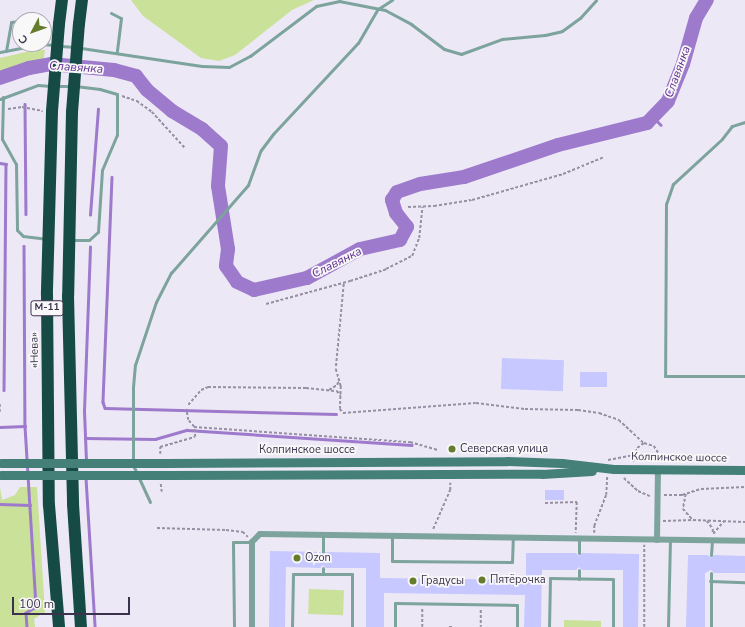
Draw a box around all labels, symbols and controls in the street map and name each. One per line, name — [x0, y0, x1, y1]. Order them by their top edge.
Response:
north arrow — [12, 12, 52, 52]
text: С — [15, 32, 31, 47]
water label: Славянка — [662, 44, 694, 100]
water label: Славянка — [48, 59, 104, 77]
water label: Славянка — [310, 244, 364, 282]
road number: М-11 — [30, 300, 64, 316]
street label: «Нева» — [28, 332, 42, 368]
place label: Северская улица — [460, 442, 548, 456]
street label: Колпинское шоссе — [259, 443, 355, 457]
marker: Северская улица — [447, 444, 457, 454]
street label: Колпинское шоссе — [631, 451, 727, 465]
place label: Ozon — [305, 551, 331, 565]
marker: Ozon — [292, 553, 302, 563]
place label: Пятёрочка — [490, 573, 546, 587]
place label: Градусы — [421, 574, 464, 588]
marker: Пятёрочка — [477, 575, 487, 585]
marker: Градусы — [408, 576, 418, 586]
scale bar — [14, 589, 132, 615]
text: 100 m — [19, 596, 54, 612]

